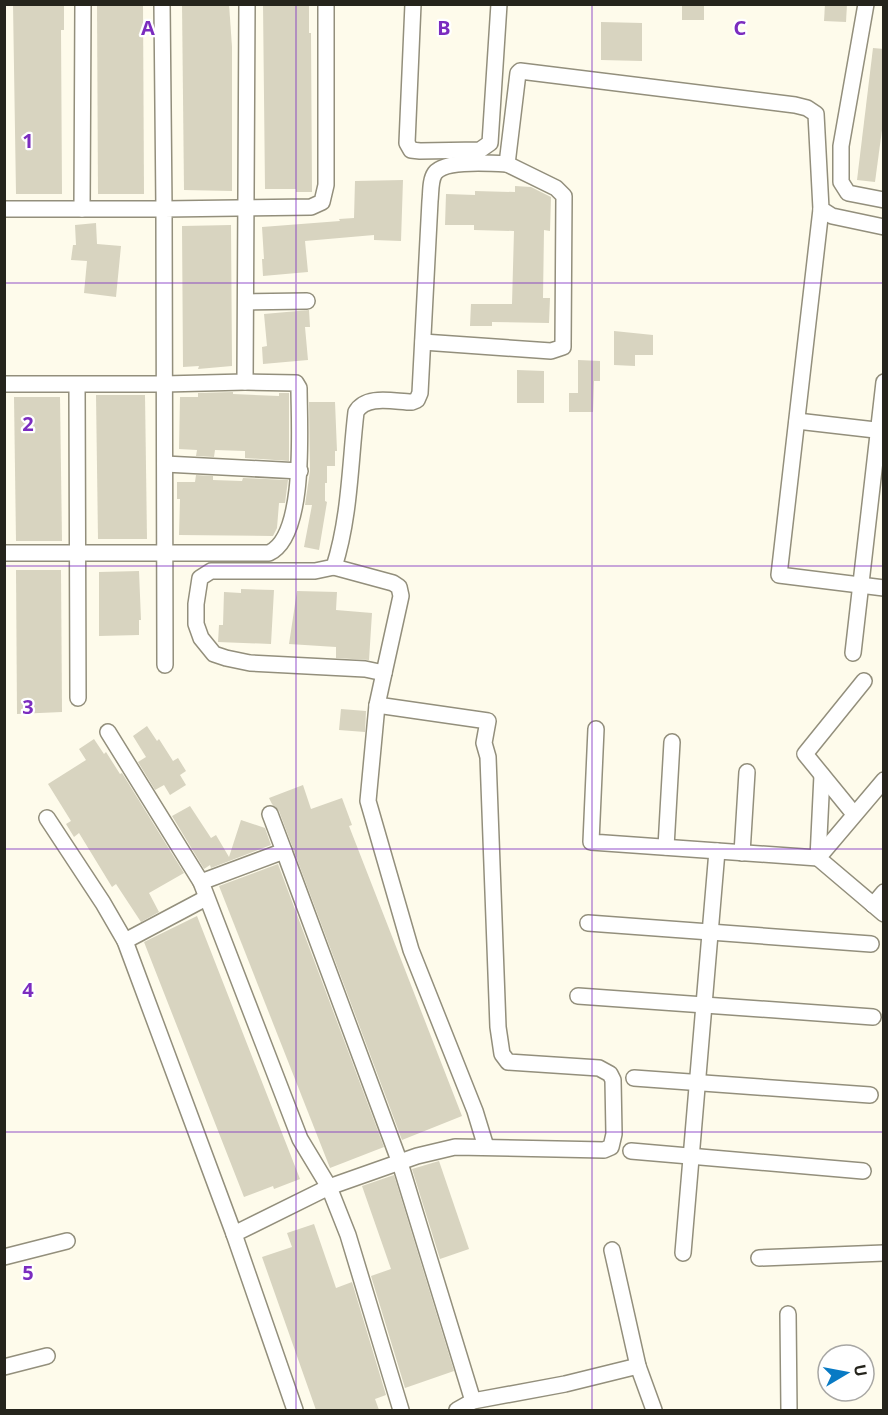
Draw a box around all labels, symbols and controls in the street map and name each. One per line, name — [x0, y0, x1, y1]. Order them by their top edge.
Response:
text: A — [141, 14, 155, 41]
text: B — [437, 14, 451, 41]
text: C — [734, 14, 747, 41]
text: 1 — [22, 127, 34, 154]
text: 2 — [22, 410, 34, 437]
text: 3 — [22, 693, 34, 720]
text: 4 — [22, 976, 34, 1003]
text: 5 — [22, 1259, 34, 1286]
north arrow — [816, 1343, 876, 1403]
text: U — [849, 1363, 873, 1378]

